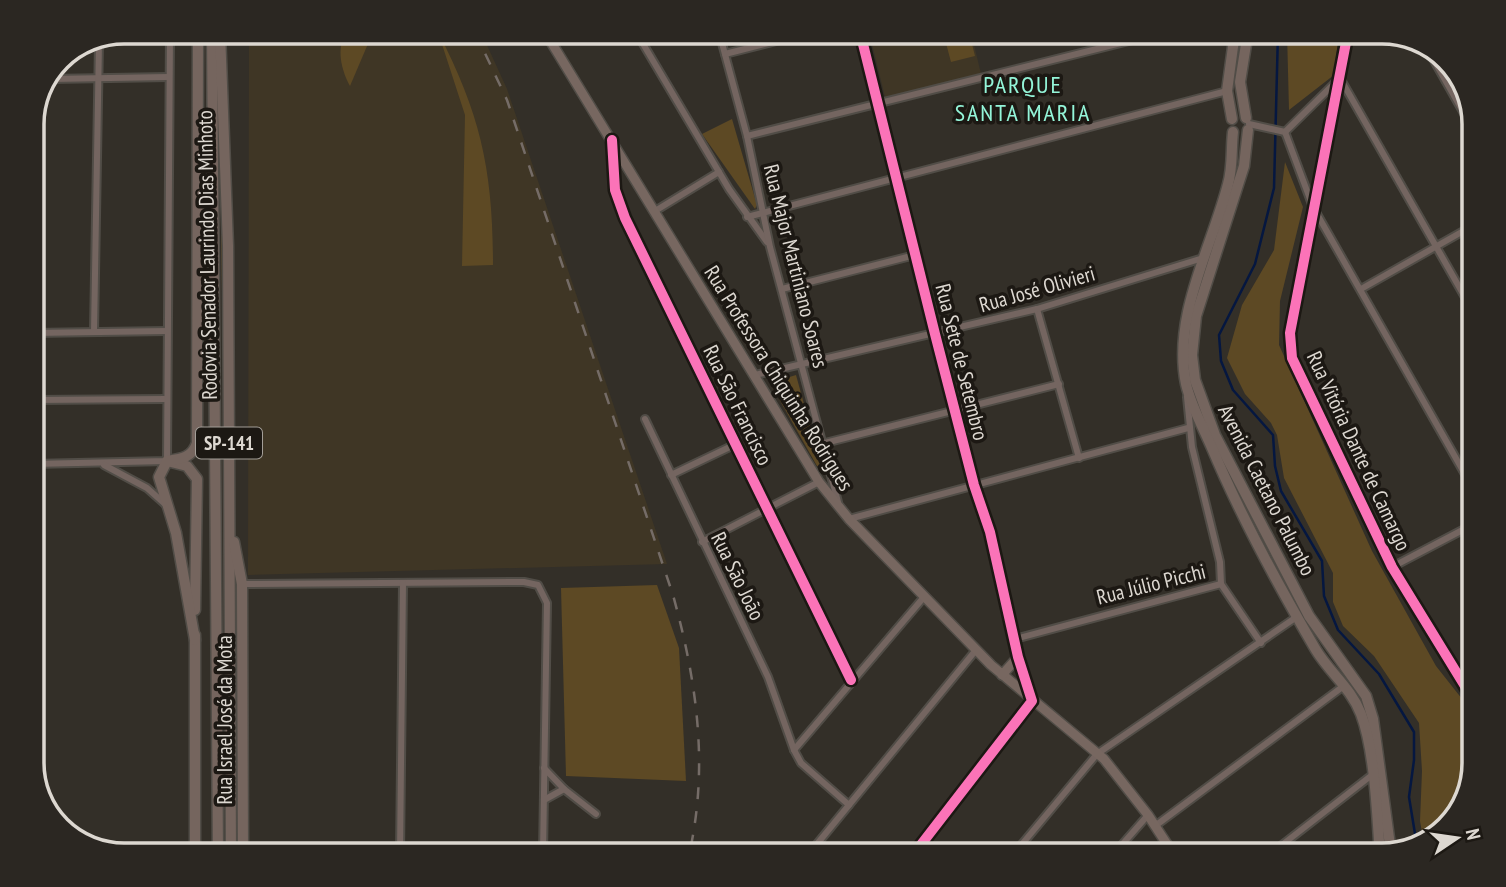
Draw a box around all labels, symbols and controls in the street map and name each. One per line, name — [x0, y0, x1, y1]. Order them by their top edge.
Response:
district label: PARQUE SANTA MARIA — [955, 69, 1091, 128]
street label: Rodovia Senador Laurindo Dias Minhoto — [191, 110, 223, 400]
street label: Rua Major Martiniano Soares — [758, 161, 834, 371]
street label: Rua Professora Chiquinha Rodrigues — [699, 260, 859, 496]
street label: Rua José Olivieri — [976, 260, 1098, 318]
street label: Rua Sete de Setembro — [930, 281, 994, 443]
street label: Rua São Francisco — [697, 341, 779, 469]
street label: Rua Vitória Dante de Camargo — [1301, 347, 1417, 555]
street label: Avenida Caetano Palumbo — [1212, 400, 1322, 580]
road number: SP-141 — [196, 428, 262, 458]
street label: Rua São João — [705, 528, 771, 624]
street label: Rua Júlio Picchi — [1094, 557, 1208, 611]
street label: Rua Israel José da Mota — [211, 635, 238, 805]
north arrow — [1422, 803, 1492, 873]
text: N — [1461, 826, 1486, 842]

